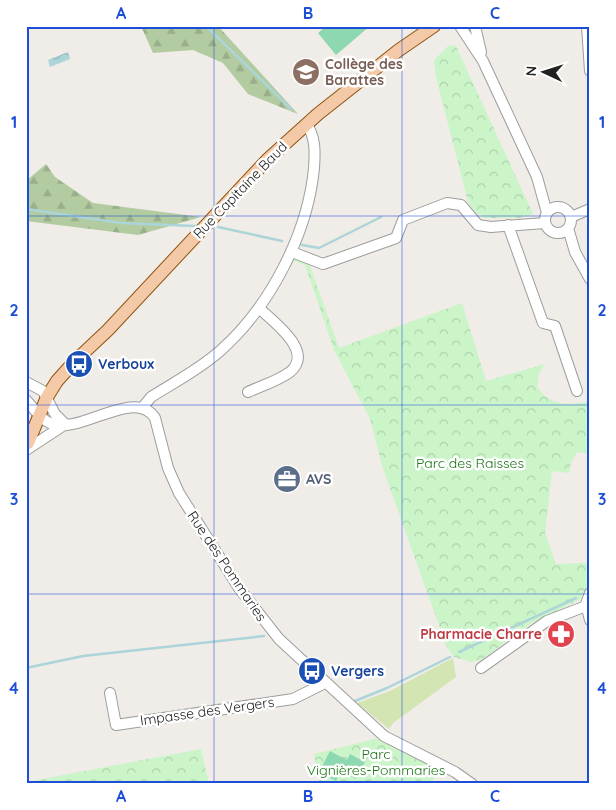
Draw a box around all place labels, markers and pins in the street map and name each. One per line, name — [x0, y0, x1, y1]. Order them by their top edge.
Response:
place label: Collège des Barattes — [325, 55, 403, 89]
school or university icon: Collège des Barattes — [291, 57, 321, 87]
bus stop icon: Verboux — [64, 349, 94, 379]
place label: Verboux — [98, 355, 154, 373]
office icon: AVS — [272, 464, 302, 494]
place label: AVS — [306, 470, 331, 488]
pharmacy icon: Pharmacie Charre — [546, 619, 576, 649]
place label: Pharmacie Charre — [420, 625, 542, 643]
bus stop icon: Vergers — [297, 656, 327, 686]
place label: Vergers — [331, 662, 384, 680]

